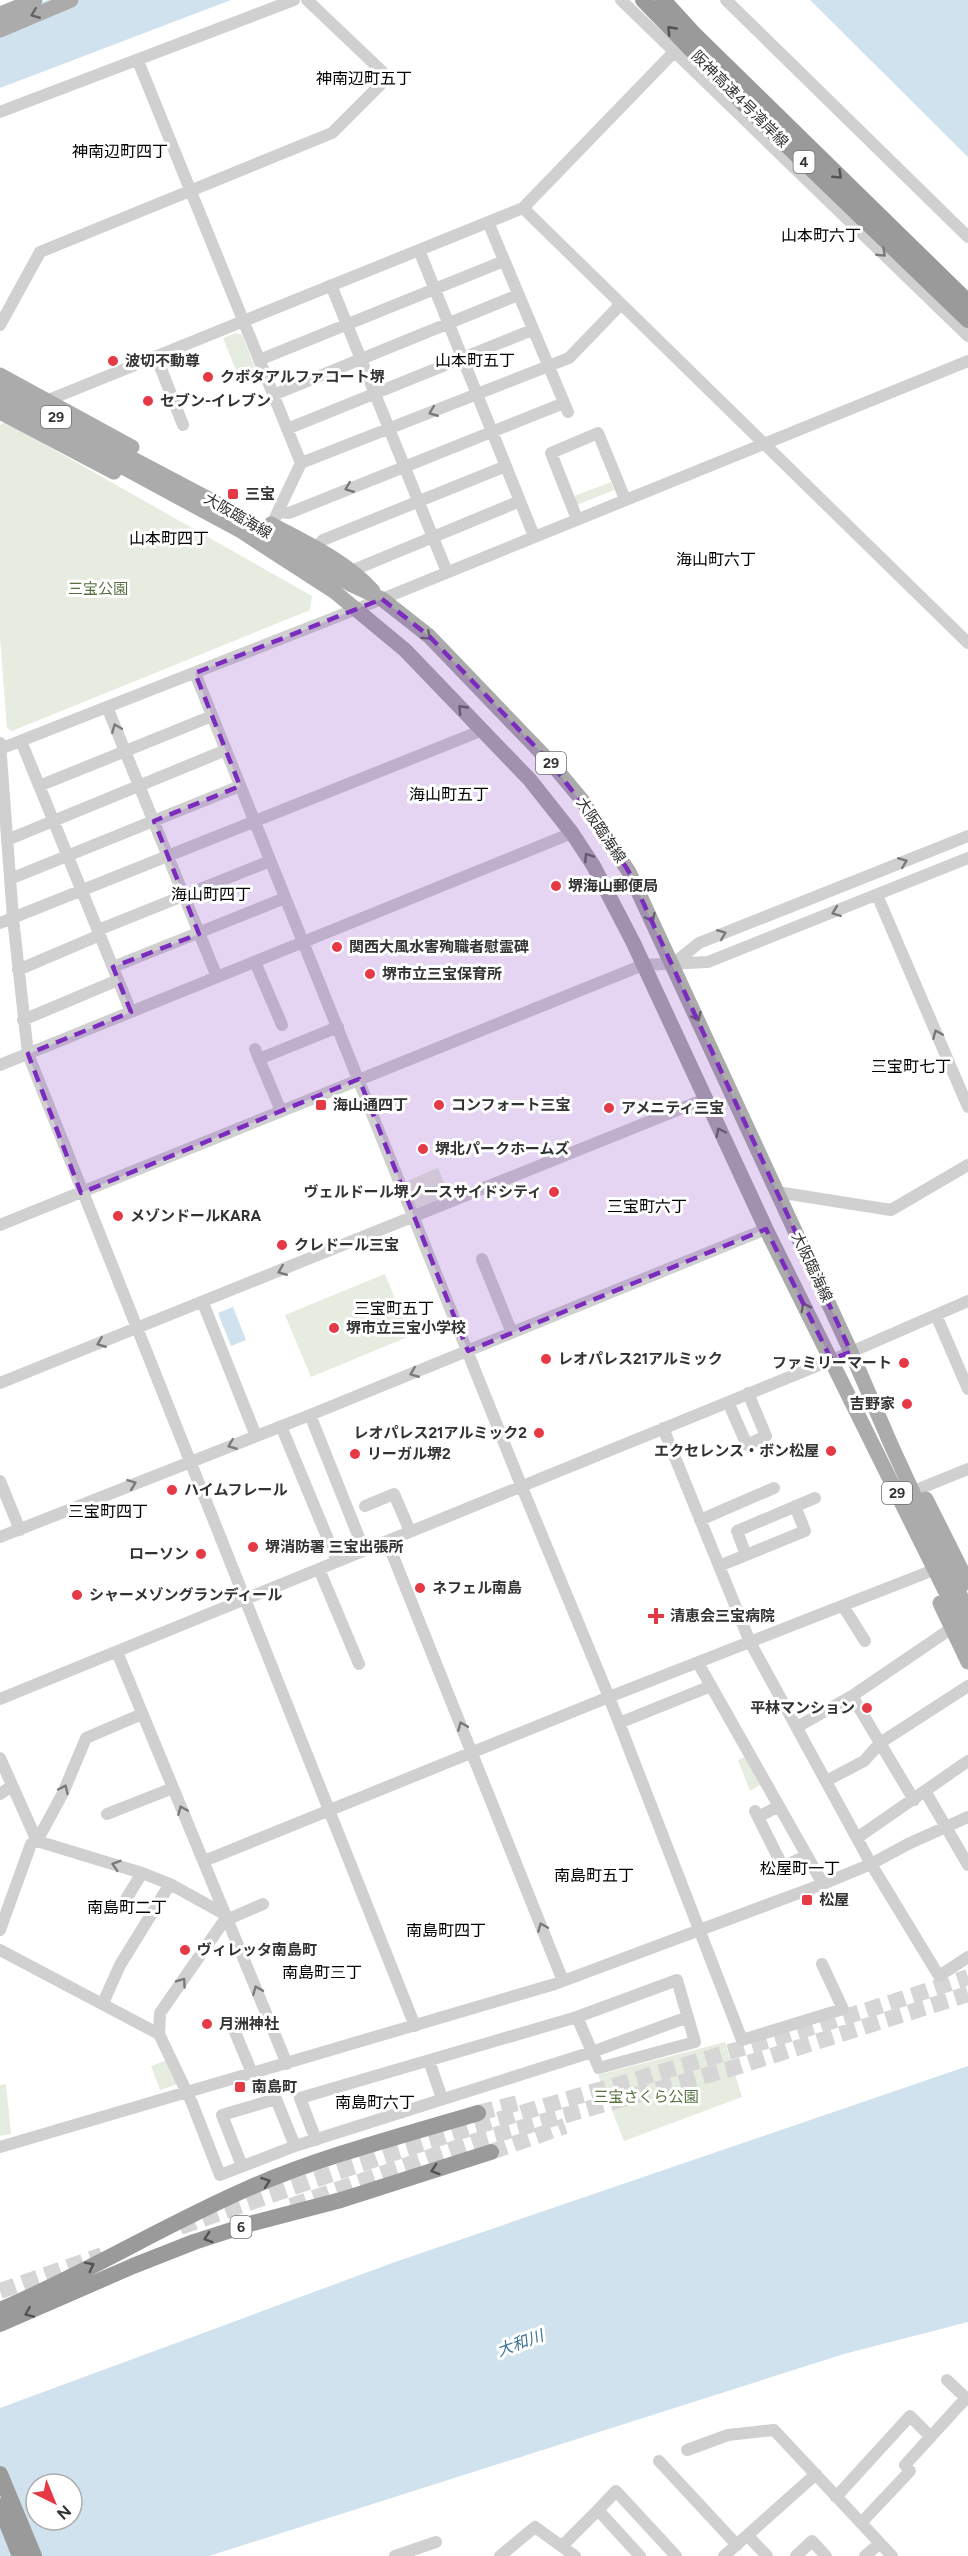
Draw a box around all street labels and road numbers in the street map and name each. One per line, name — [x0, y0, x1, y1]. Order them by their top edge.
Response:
street label: 阪神高速4号湾岸線 — [688, 47, 792, 151]
road number: 4 — [794, 151, 814, 173]
road number: 29 — [41, 406, 71, 428]
street label: 大阪臨海線 — [201, 489, 275, 543]
road number: 29 — [536, 752, 566, 774]
street label: 大阪臨海線 — [573, 794, 629, 866]
street label: 大阪臨海線 — [788, 1229, 836, 1305]
road number: 29 — [882, 1482, 912, 1504]
road number: 6 — [230, 2216, 252, 2238]

